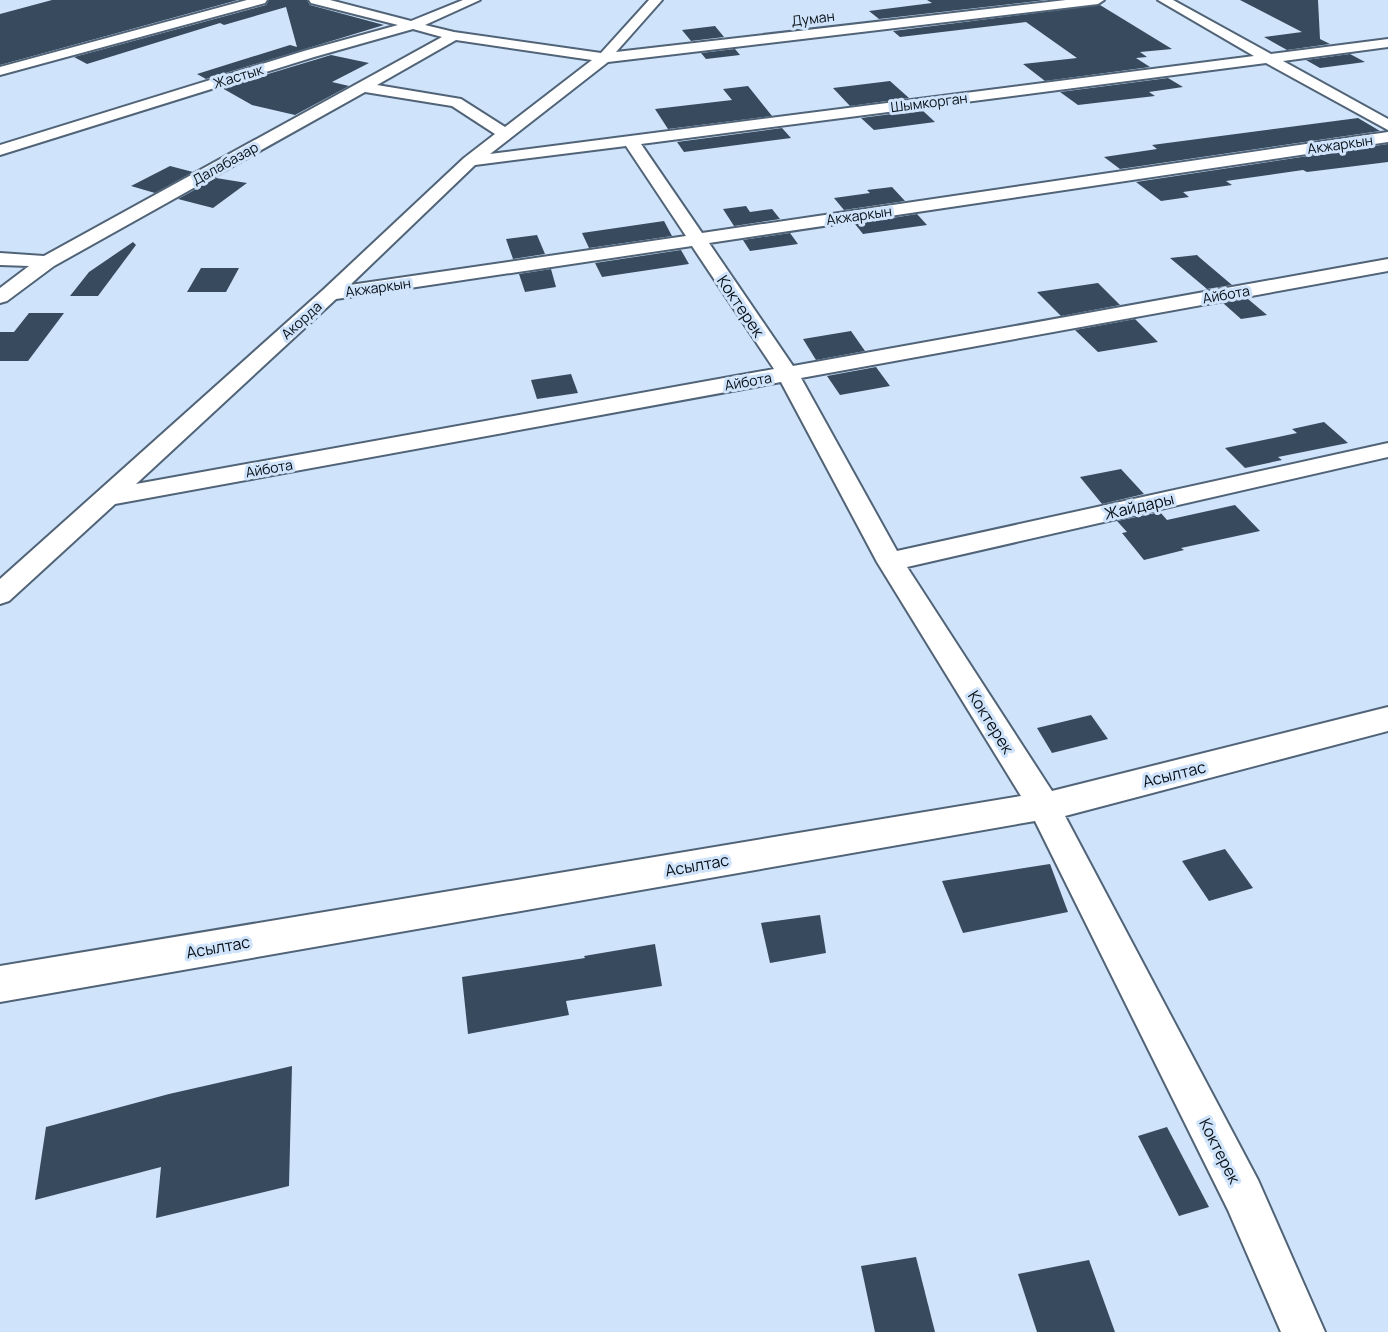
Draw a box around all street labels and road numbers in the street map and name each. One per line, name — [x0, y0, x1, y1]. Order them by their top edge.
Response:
street label: Думан — [790, 6, 836, 30]
street label: Жастык — [211, 59, 266, 93]
street label: Шымкорган — [889, 88, 969, 116]
street label: Акжаркын — [1306, 130, 1374, 158]
street label: Далабазар — [188, 137, 262, 189]
street label: Акжаркын — [825, 201, 893, 229]
street label: Коктерек — [712, 271, 770, 342]
street label: Акжаркын — [344, 273, 412, 301]
street label: Айбота — [1201, 281, 1251, 307]
street label: Акорда — [277, 297, 325, 343]
street label: Айбота — [723, 368, 773, 394]
street label: Айбота — [244, 455, 294, 481]
street label: Жайдары — [1102, 487, 1176, 525]
street label: Коктерек — [963, 686, 1020, 759]
street label: Асылтас — [1140, 755, 1208, 792]
street label: Асылтас — [663, 849, 731, 881]
street label: Асылтас — [184, 931, 252, 963]
street label: Коктерек — [1194, 1115, 1246, 1188]

